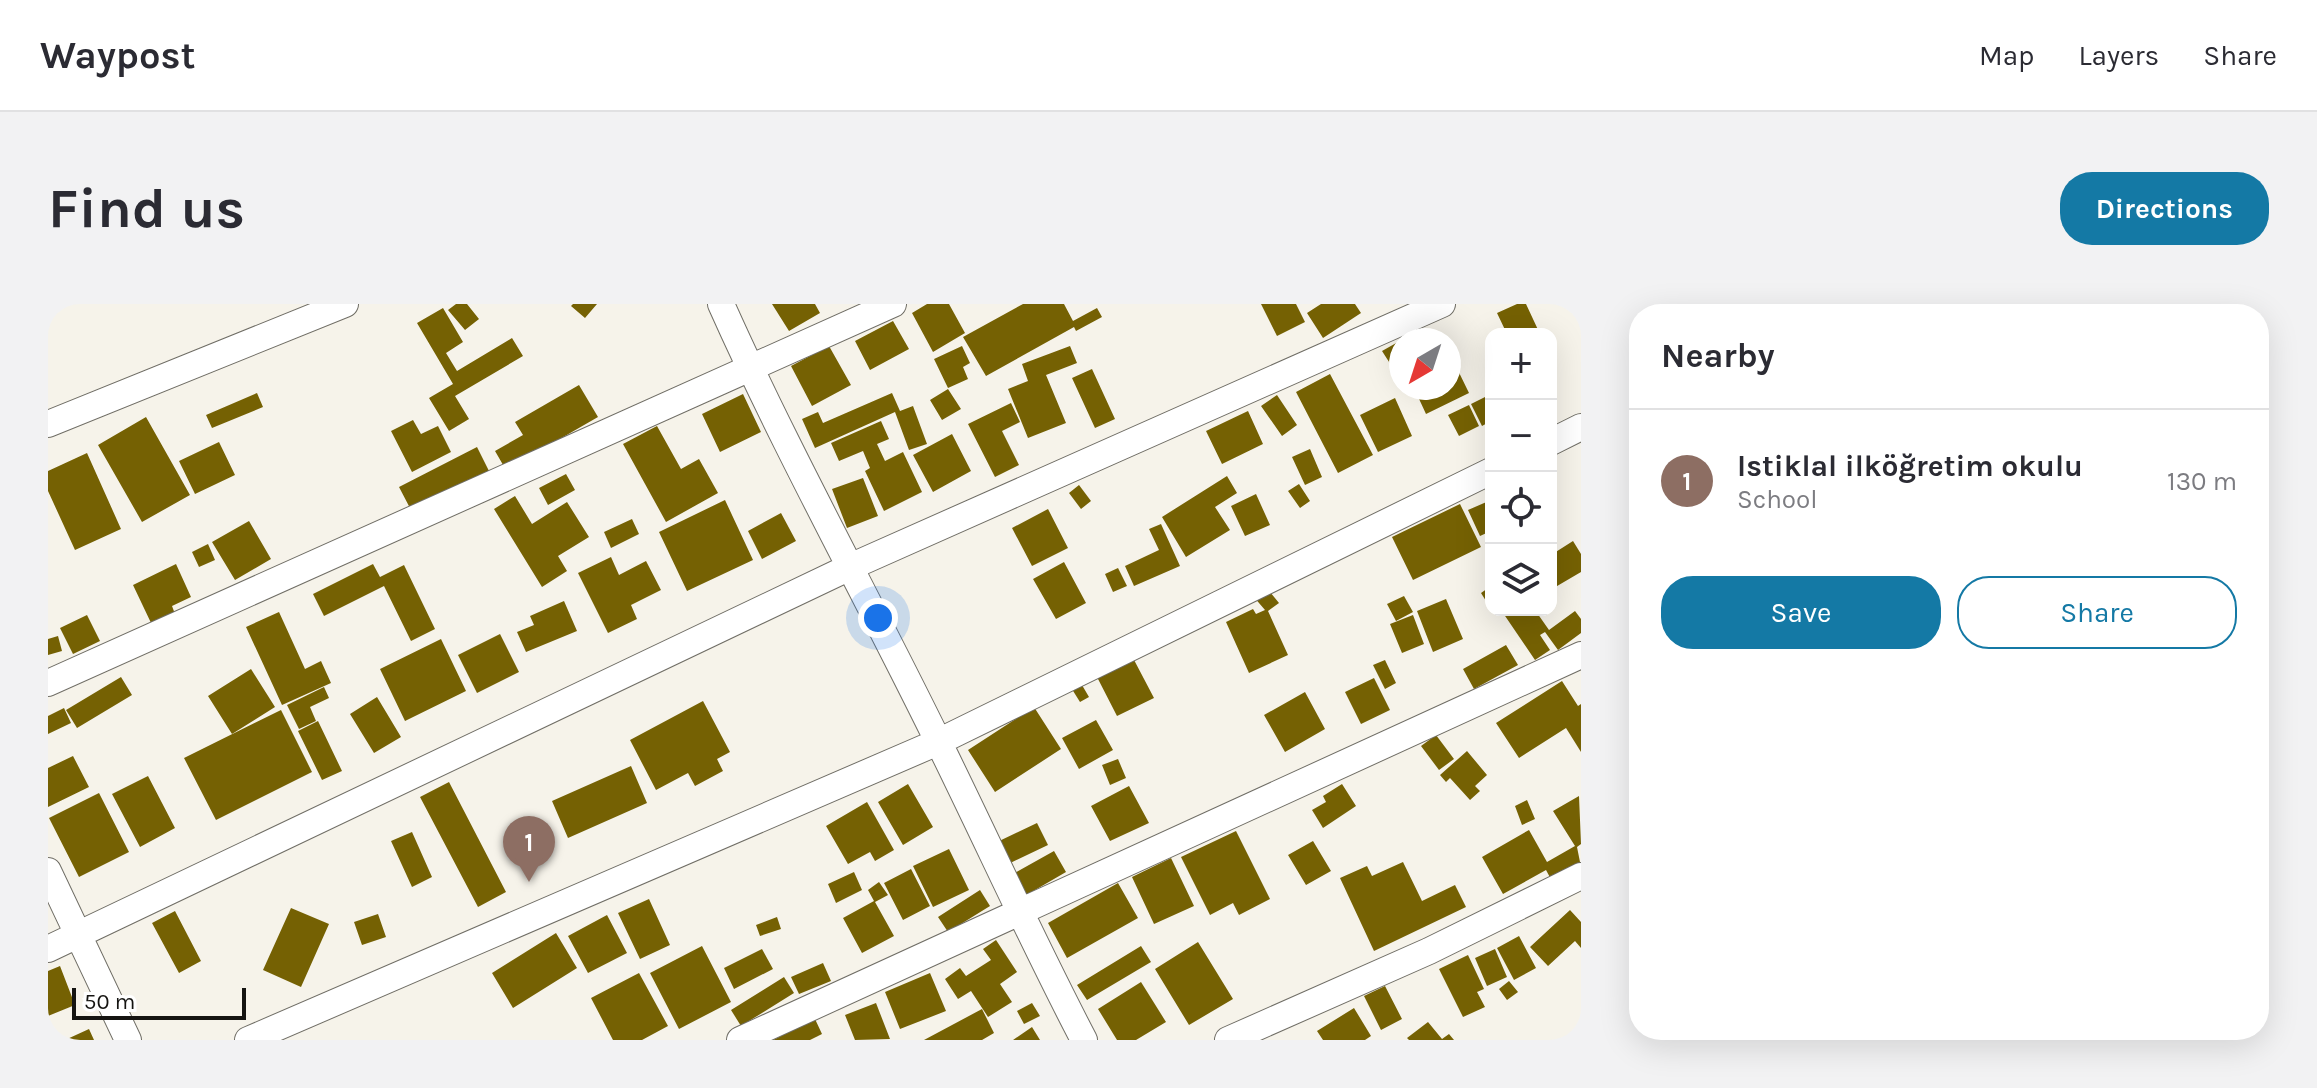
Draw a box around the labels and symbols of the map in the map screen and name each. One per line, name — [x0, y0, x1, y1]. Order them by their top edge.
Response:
north arrow — [1389, 328, 1461, 400]
your location — [858, 598, 898, 638]
pin: 1 — [503, 816, 555, 882]
scale bar — [72, 984, 246, 1020]

